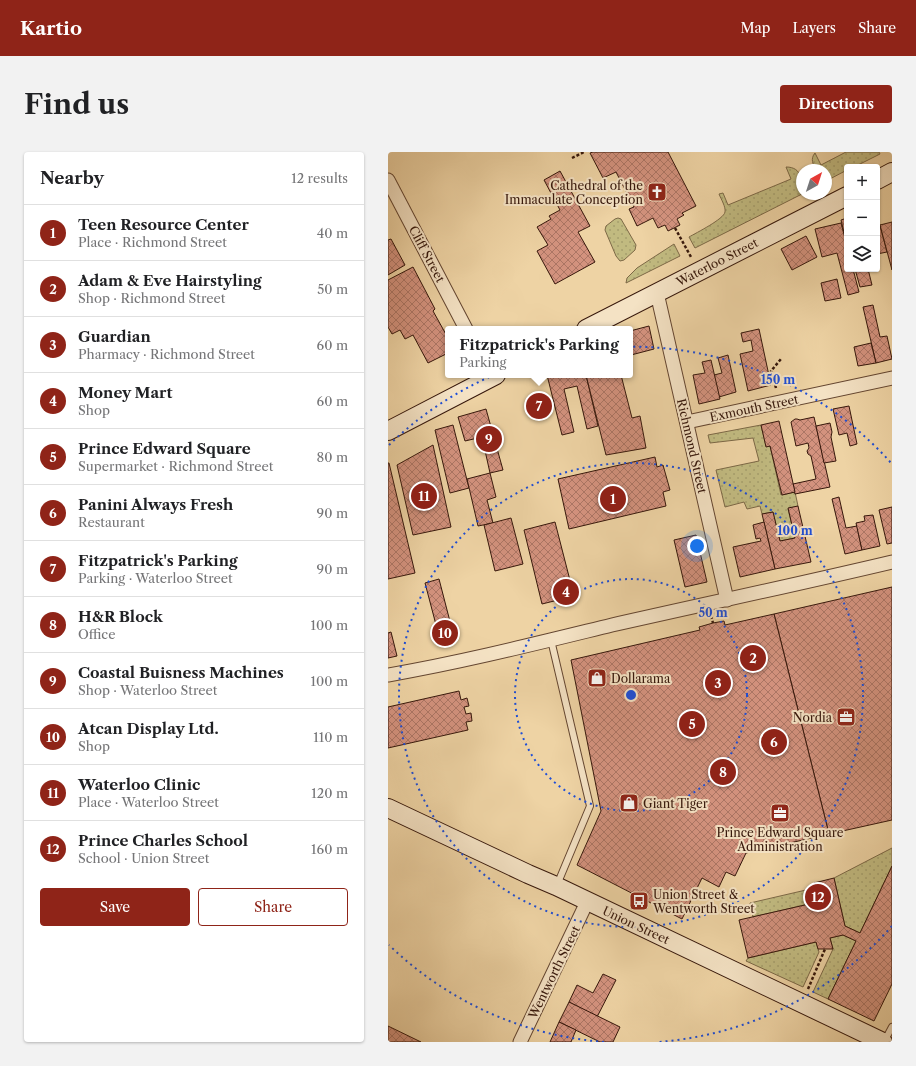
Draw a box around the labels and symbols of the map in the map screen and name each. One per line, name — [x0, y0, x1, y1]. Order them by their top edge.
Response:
north arrow — [796, 164, 832, 200]
place label: Cathedral of the Immaculate Conception — [505, 178, 643, 207]
church icon: Cathedral of the Immaculate Conception — [646, 181, 668, 203]
street label: Cliff Street — [406, 223, 449, 286]
street label: Waterloo Street — [673, 235, 761, 290]
text: 150 m — [761, 372, 795, 387]
pin: 7 — [526, 391, 552, 421]
street label: Exmouth Street — [708, 391, 800, 425]
street label: Richmond Street — [674, 397, 710, 496]
pin: 9 — [476, 424, 502, 454]
pin: 11 — [411, 481, 437, 511]
pin: 1 — [600, 484, 626, 514]
text: 100 m — [777, 523, 813, 538]
your location — [687, 536, 707, 556]
pin: 4 — [553, 577, 579, 607]
text: 50 m — [698, 605, 728, 620]
pin: 10 — [432, 618, 458, 648]
pin: 2 — [740, 643, 766, 673]
shop icon: Dollarama — [586, 667, 608, 689]
pin: 3 — [705, 668, 731, 698]
place label: Dollarama — [611, 671, 671, 686]
centre of rings — [624, 688, 638, 702]
office icon: Nordia — [835, 706, 857, 728]
pin: 5 — [679, 709, 705, 739]
place label: Nordia — [793, 710, 833, 725]
pin: 6 — [761, 727, 787, 757]
pin: 8 — [710, 757, 736, 787]
shop icon: Giant Tiger — [618, 792, 640, 814]
place label: Giant Tiger — [643, 796, 708, 811]
office icon: Prince Edward Square Administration — [769, 802, 791, 824]
place label: Prince Edward Square Administration — [717, 825, 844, 854]
pin: 12 — [805, 882, 831, 912]
place label: Union Street & Wentworth Street — [652, 887, 755, 916]
bus stop icon: Union Street & Wentworth Street — [628, 890, 650, 912]
street label: Union Street — [600, 903, 673, 947]
street label: Wentworth Street — [525, 922, 583, 1022]

